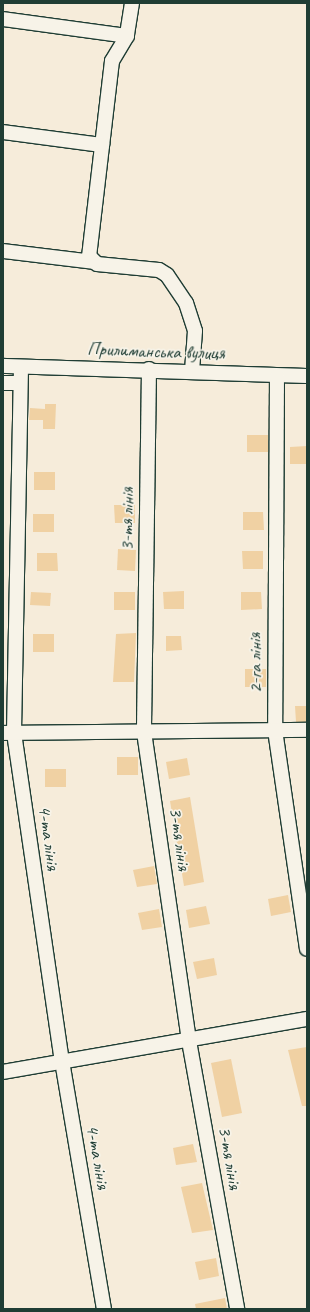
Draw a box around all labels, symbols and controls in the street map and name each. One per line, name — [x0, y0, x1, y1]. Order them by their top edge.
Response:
street label: Прилиманська вулиця — [86, 338, 226, 366]
street label: 3-тя лінія — [116, 486, 140, 552]
street label: 2-га лінія — [245, 632, 267, 694]
street label: 4-та лінія — [32, 804, 64, 872]
street label: 3-тя лінія — [163, 805, 195, 873]
street label: 4-та лінія — [80, 1122, 114, 1192]
street label: 3-тя лінія — [212, 1124, 246, 1192]

